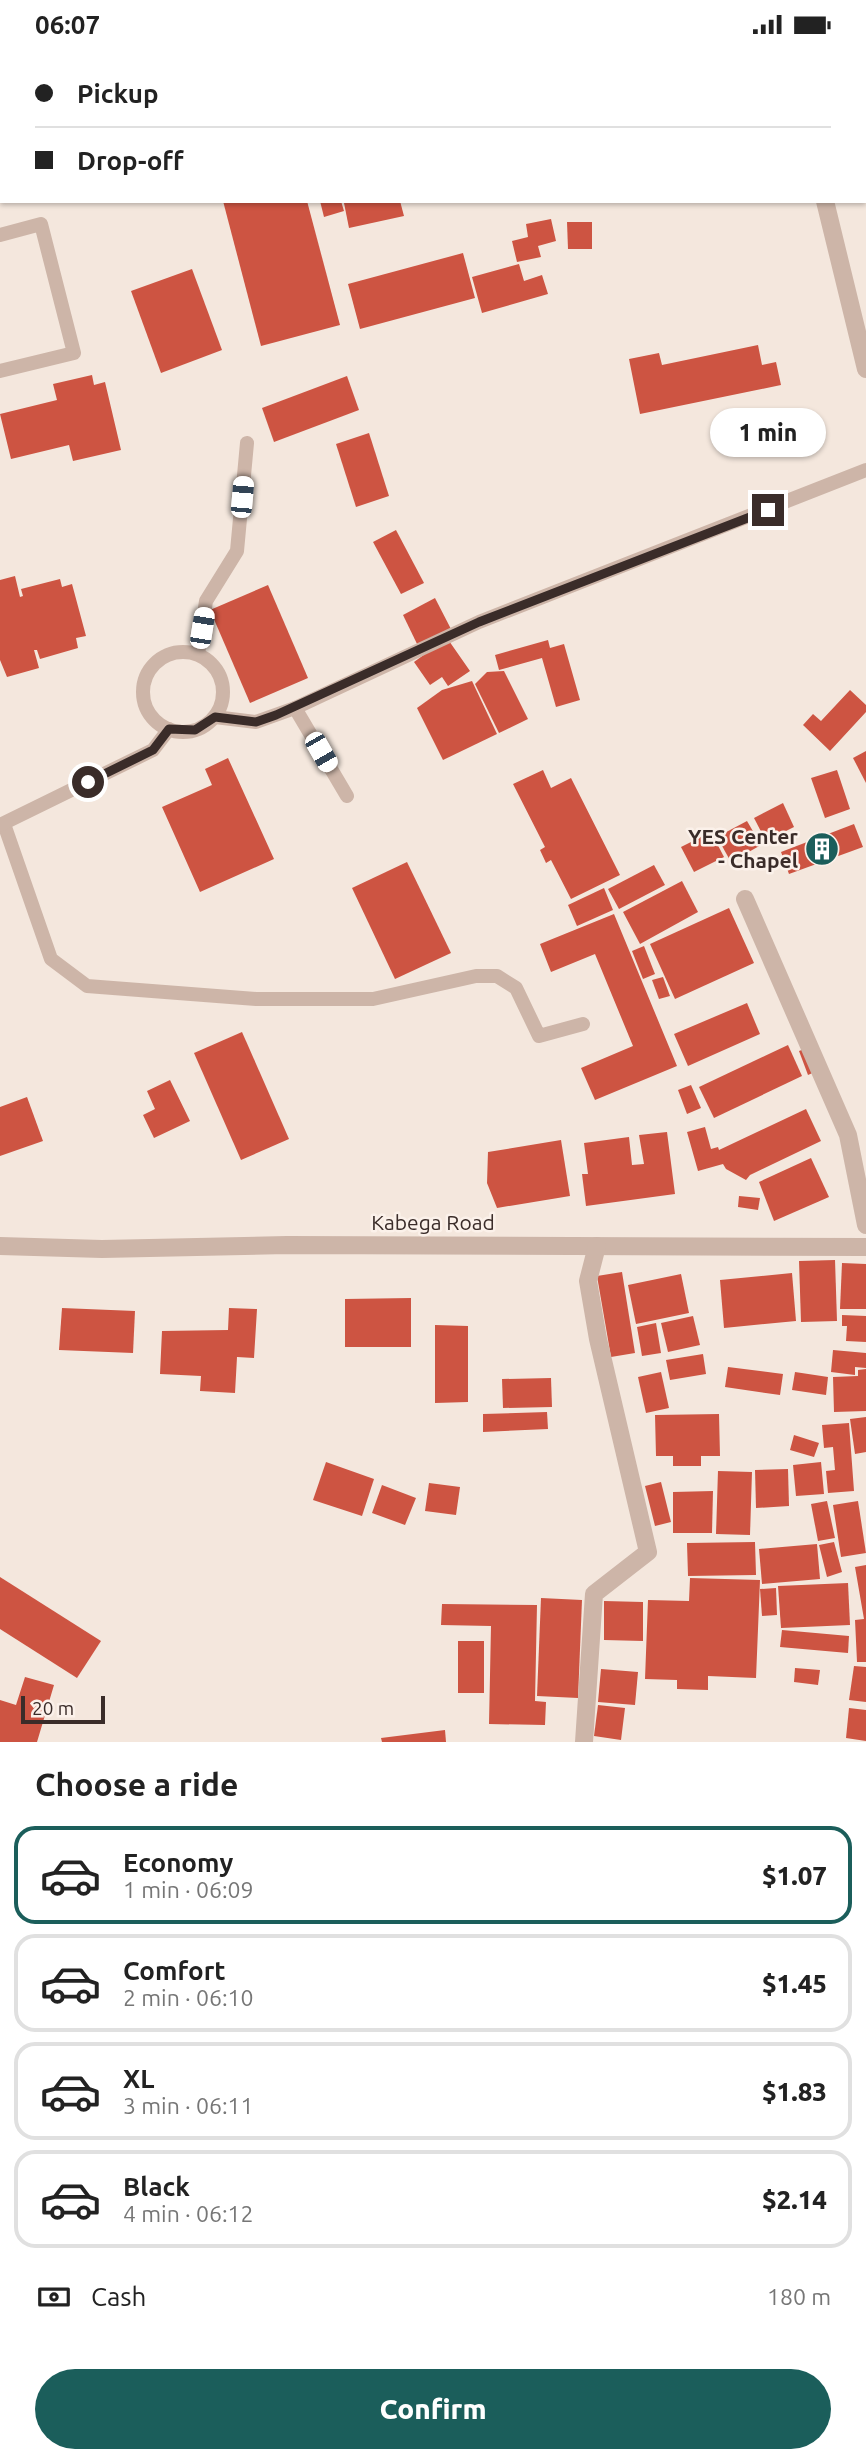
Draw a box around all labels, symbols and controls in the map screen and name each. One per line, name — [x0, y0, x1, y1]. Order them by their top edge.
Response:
text: 06:07 — [35, 10, 100, 39]
text: Pickup — [77, 79, 159, 108]
text: Drop-off — [77, 146, 184, 175]
callout: 1 min — [710, 409, 826, 457]
text: 1 min — [739, 420, 797, 445]
car — [230, 475, 255, 519]
route end — [752, 494, 784, 526]
car — [189, 606, 216, 650]
car — [302, 729, 341, 775]
route start — [72, 766, 104, 798]
place label: YES Center - Chapel — [688, 824, 798, 872]
building icon: YES Center - Chapel — [803, 830, 841, 868]
street label: Kabega Road — [371, 1210, 495, 1234]
scale bar — [21, 1693, 105, 1725]
text: 20 m — [32, 1697, 74, 1719]
text: Choose a ride — [35, 1766, 238, 1802]
icon: car — [39, 1844, 102, 1907]
text: Economy — [123, 1848, 233, 1877]
text: $1.07 — [762, 1861, 827, 1890]
text: 1 min · 06:09 — [123, 1877, 254, 1902]
icon: car — [39, 1952, 102, 2015]
text: Comfort — [123, 1956, 226, 1985]
text: $1.45 — [762, 1969, 827, 1998]
text: 2 min · 06:10 — [123, 1985, 254, 2010]
icon: car — [39, 2060, 102, 2123]
text: XL — [123, 2064, 154, 2093]
text: $1.83 — [762, 2077, 827, 2106]
text: 3 min · 06:11 — [123, 2093, 254, 2118]
icon: car — [39, 2168, 102, 2231]
text: Black — [123, 2172, 190, 2201]
text: $2.14 — [762, 2185, 827, 2214]
text: 4 min · 06:12 — [123, 2201, 254, 2226]
icon: cash — [35, 2278, 73, 2316]
text: Cash — [91, 2282, 146, 2311]
text: 180 m — [767, 2284, 831, 2309]
button: Confirm — [35, 2369, 831, 2449]

